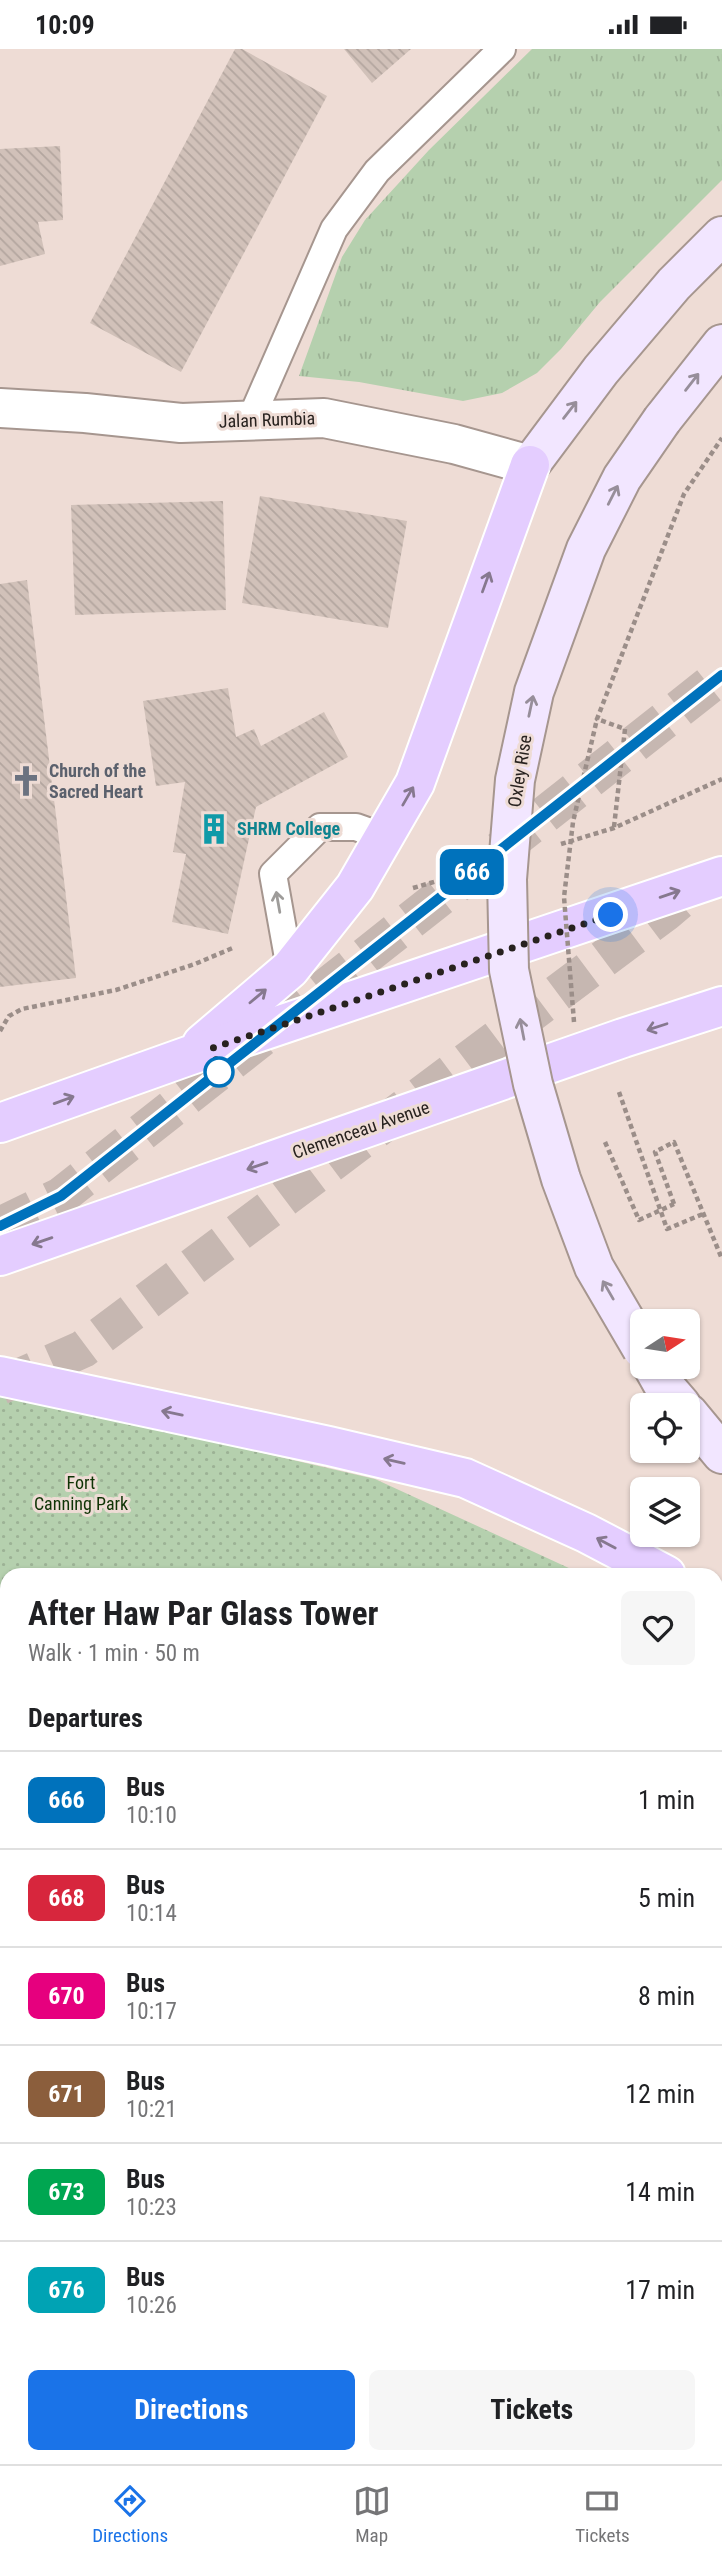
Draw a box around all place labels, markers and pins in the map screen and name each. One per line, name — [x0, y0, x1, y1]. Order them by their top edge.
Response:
place label: Church of the Sacred Heart — [49, 760, 146, 802]
church icon: Church of the Sacred Heart — [9, 764, 43, 798]
building icon: SHRM College — [197, 812, 231, 846]
place label: SHRM College — [237, 818, 340, 839]
unlabelled marker — [204, 1057, 234, 1087]

